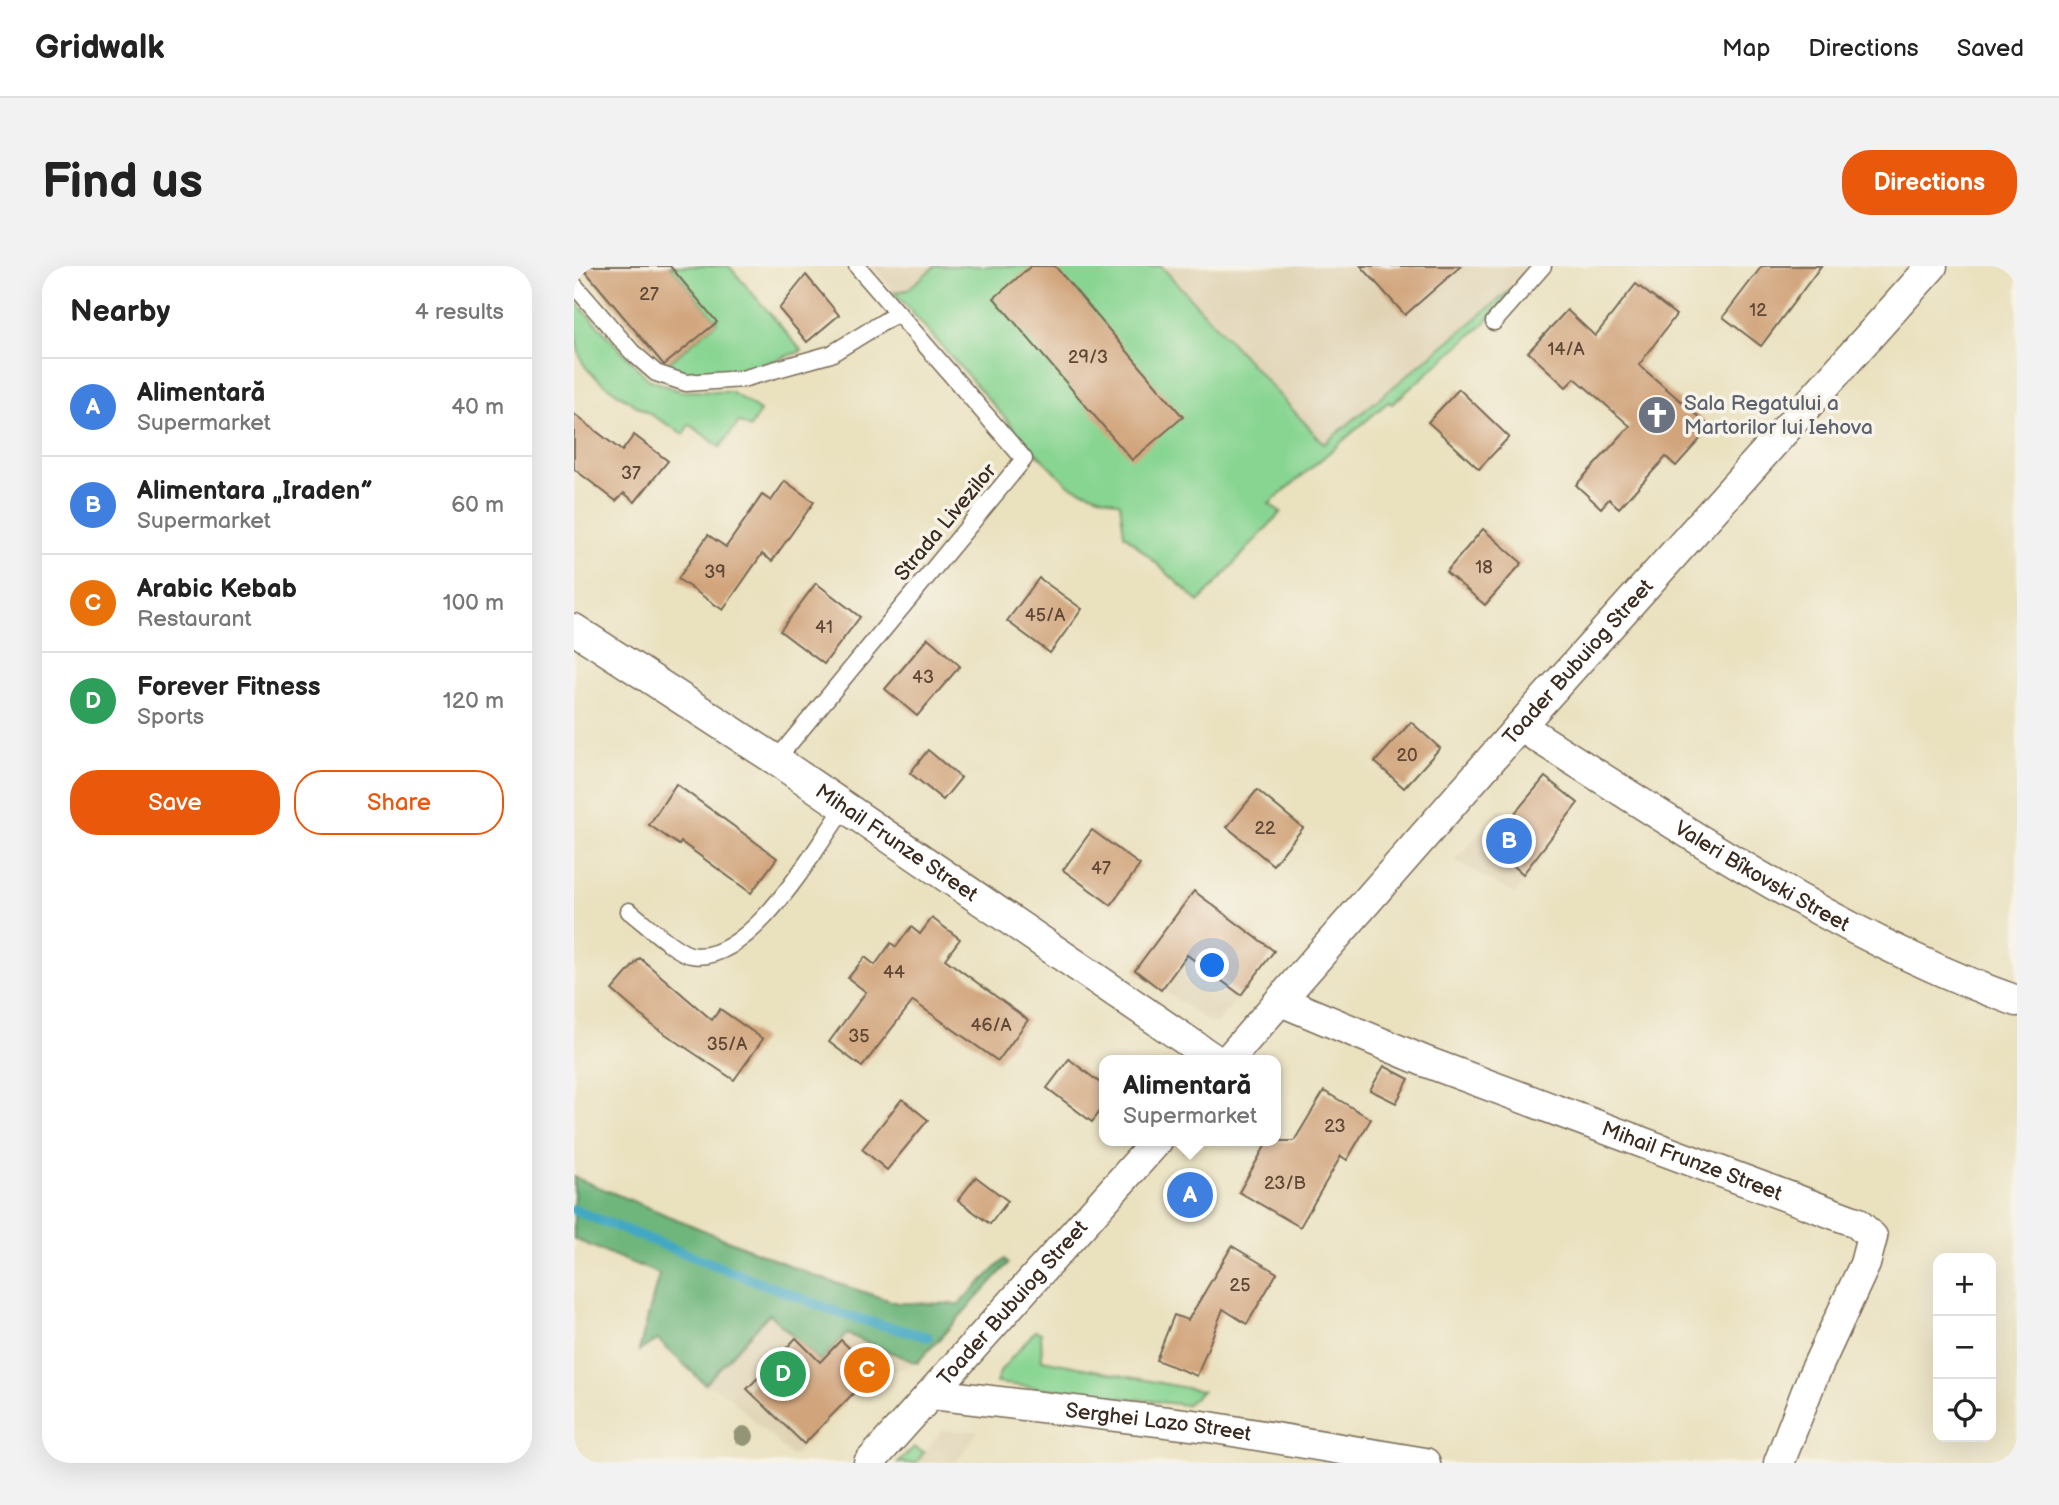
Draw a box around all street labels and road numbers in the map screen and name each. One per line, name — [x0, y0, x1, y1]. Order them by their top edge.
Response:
street label: Strada Livezilor — [889, 458, 1002, 586]
street label: Toader Bubuiog Street — [1498, 574, 1659, 750]
street label: Mihail Frunze Street — [811, 779, 983, 907]
street label: Valeri Bîkovski Street — [1670, 816, 1854, 937]
street label: Mihail Frunze Street — [1598, 1116, 1786, 1207]
street label: Toader Bubuiog Street — [932, 1215, 1094, 1391]
street label: Serghei Lazo Street — [1064, 1398, 1254, 1447]

